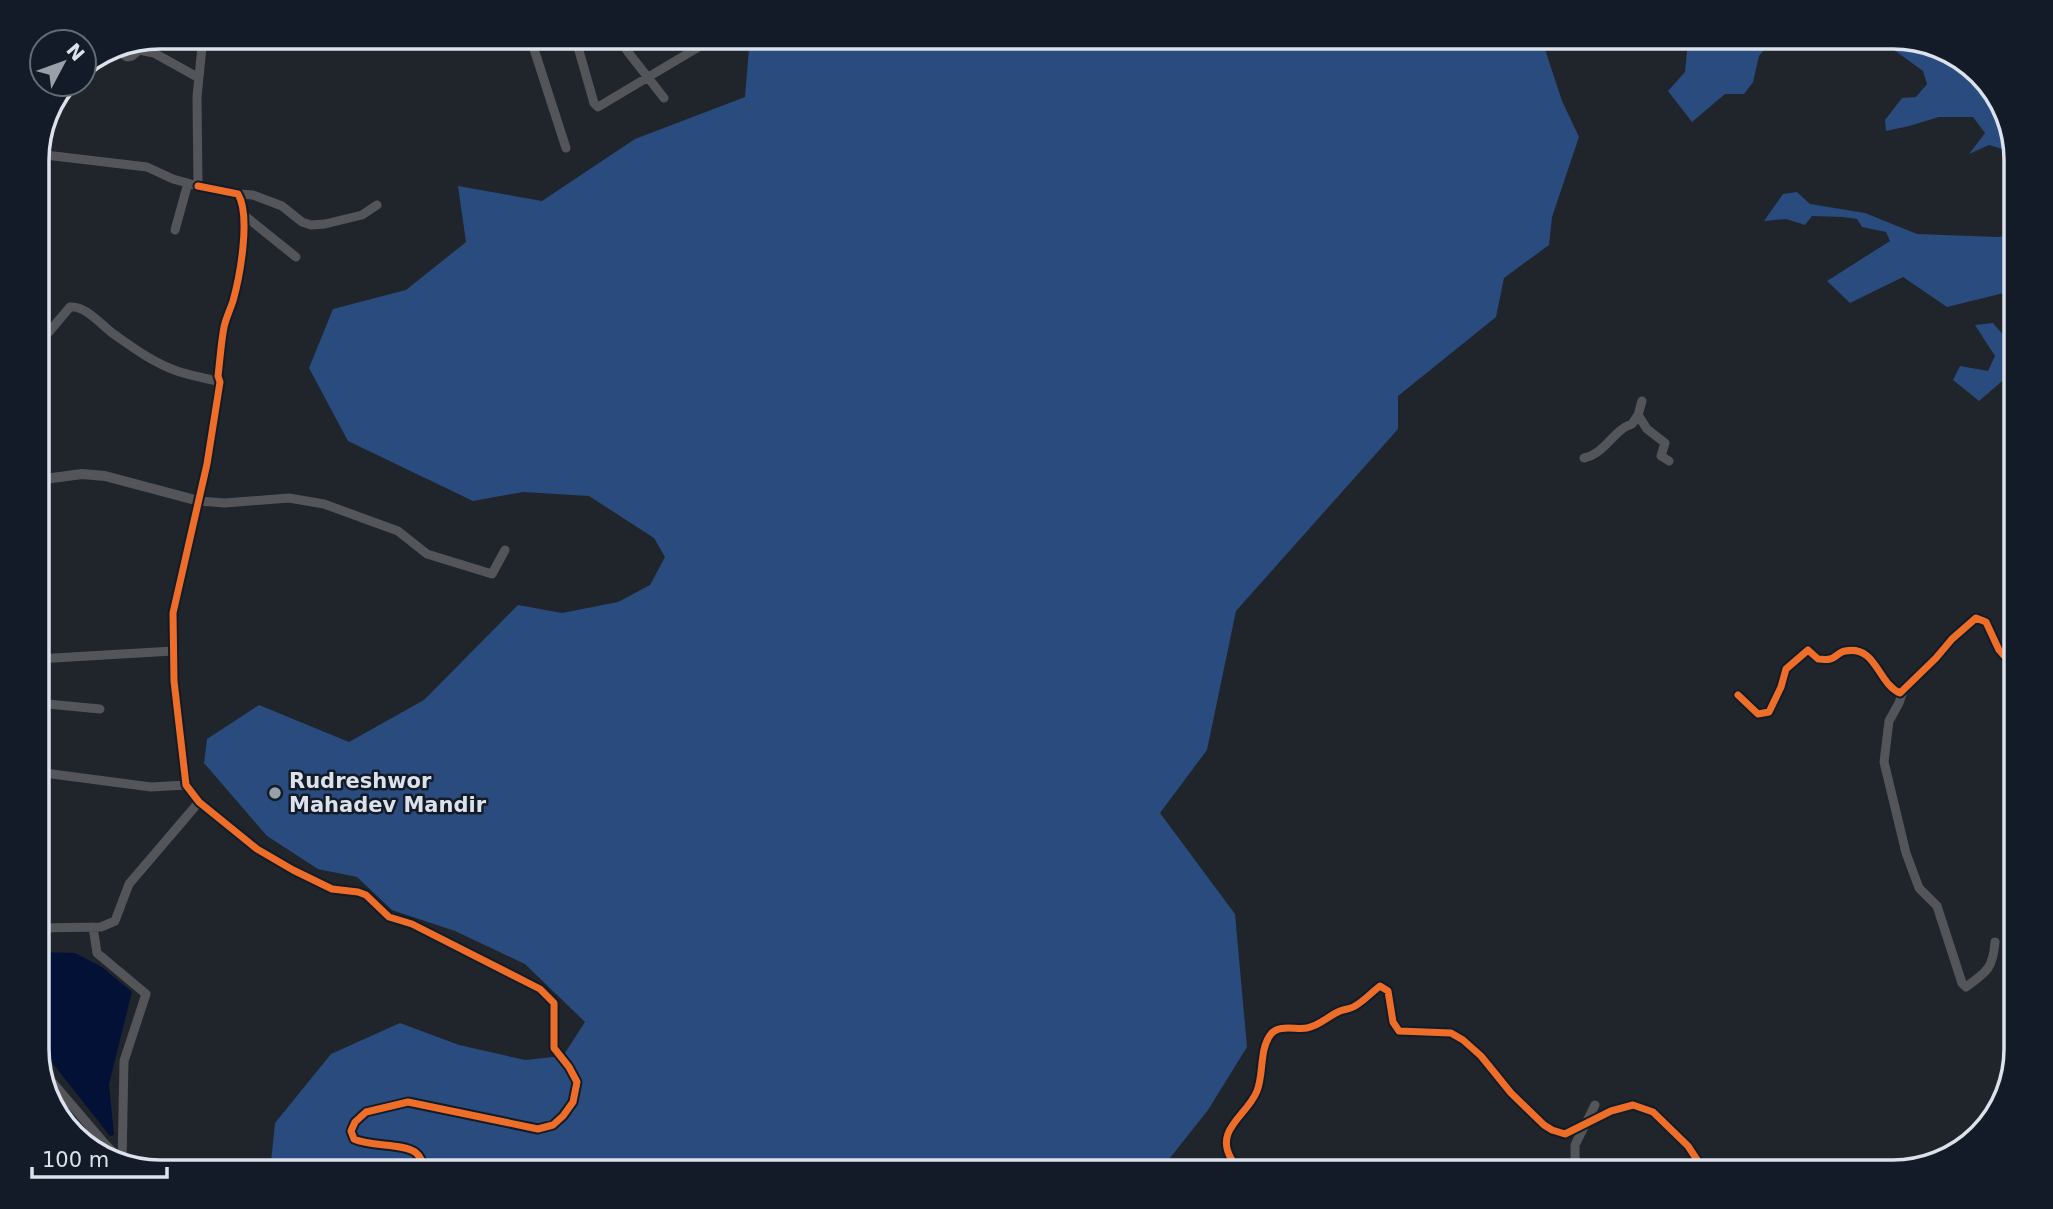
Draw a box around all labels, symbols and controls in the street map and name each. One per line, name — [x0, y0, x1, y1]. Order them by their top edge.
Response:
north arrow — [28, 28, 98, 98]
text: N — [62, 39, 89, 65]
place label: Rudreshwor Mahadev Mandir — [289, 769, 487, 817]
marker: Rudreshwor Mahadev Mandir — [267, 785, 283, 801]
scale bar — [32, 1136, 166, 1180]
text: 100 m — [42, 1148, 109, 1172]

